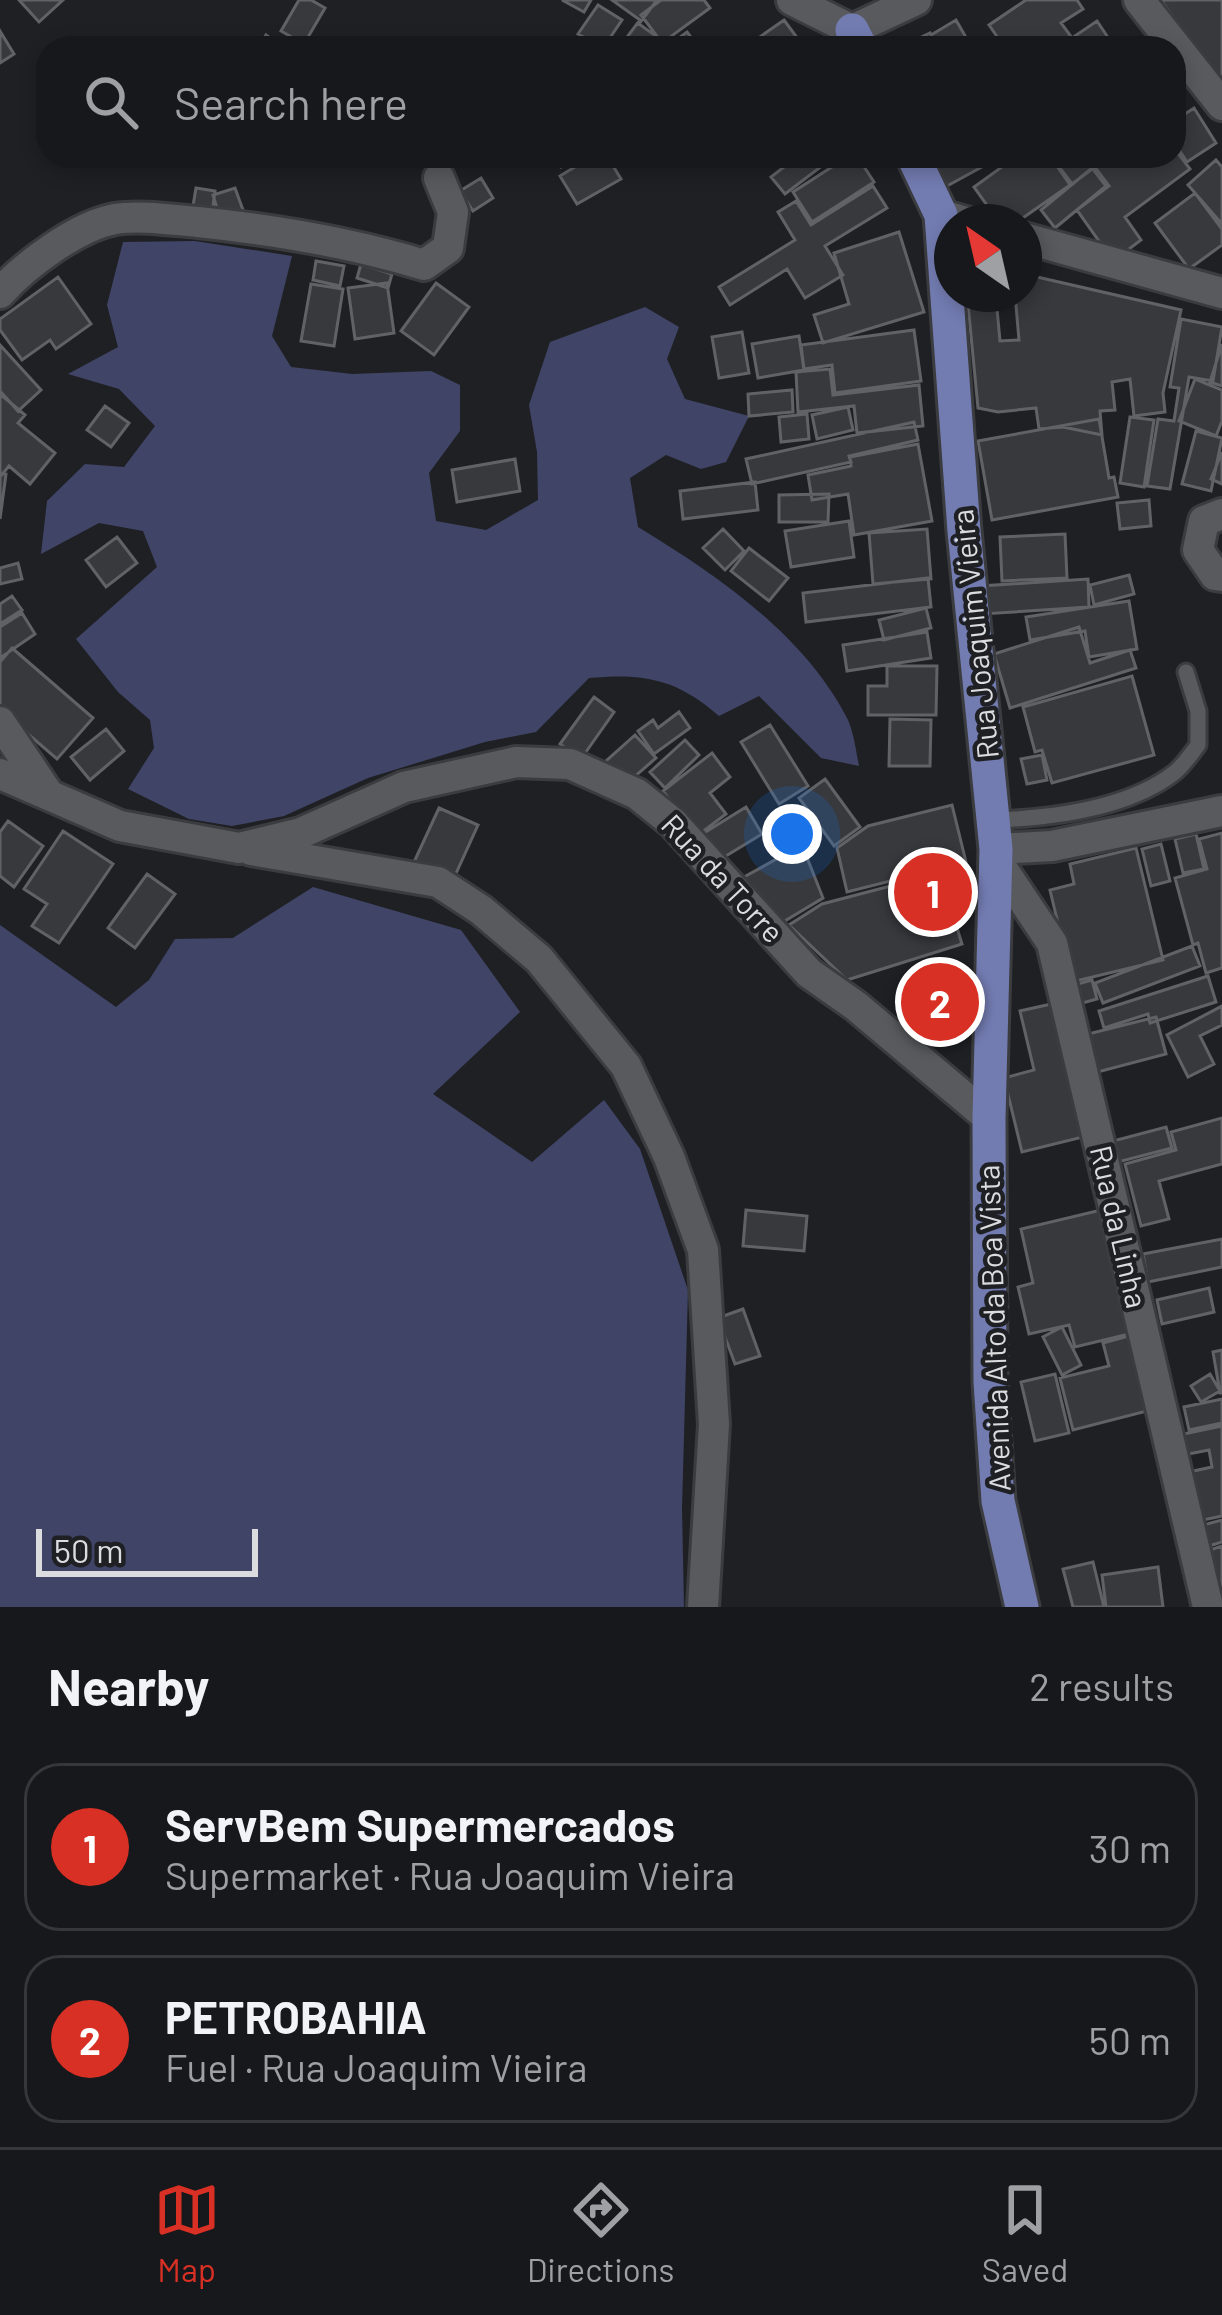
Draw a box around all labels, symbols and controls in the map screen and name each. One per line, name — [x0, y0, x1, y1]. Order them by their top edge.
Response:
search box — [36, 36, 1186, 168]
icon: search — [78, 69, 144, 135]
text: Search here — [174, 75, 408, 129]
north arrow — [934, 204, 1042, 312]
street label: Rua Joaquim Vieira — [943, 508, 1005, 761]
your location — [762, 804, 822, 864]
street label: Rua da Torre — [655, 806, 792, 949]
pin: 1 — [894, 847, 972, 937]
pin: 2 — [901, 957, 979, 1047]
street label: Rua da Linha — [1084, 1142, 1156, 1311]
street label: Avenida Alto da Boa Vista — [969, 1164, 1017, 1492]
scale bar — [36, 1523, 258, 1576]
text: 50 m — [54, 1530, 124, 1570]
text: Nearby — [48, 1655, 209, 1716]
text: 2 results — [1029, 1662, 1174, 1709]
text: ServBem Supermercados — [165, 1797, 675, 1851]
text: 1 — [83, 1824, 97, 1871]
text: 30 m — [1089, 1824, 1171, 1871]
text: Supermarket · Rua Joaquim Vieira — [165, 1851, 735, 1898]
text: PETROBAHIA — [165, 1989, 427, 2043]
text: 2 — [79, 2016, 101, 2063]
text: 50 m — [1089, 2016, 1171, 2063]
text: Fuel · Rua Joaquim Vieira — [165, 2043, 587, 2090]
tab: Map — [154, 2177, 220, 2289]
tab: Directions — [527, 2177, 674, 2289]
tab: Saved — [982, 2177, 1068, 2289]

